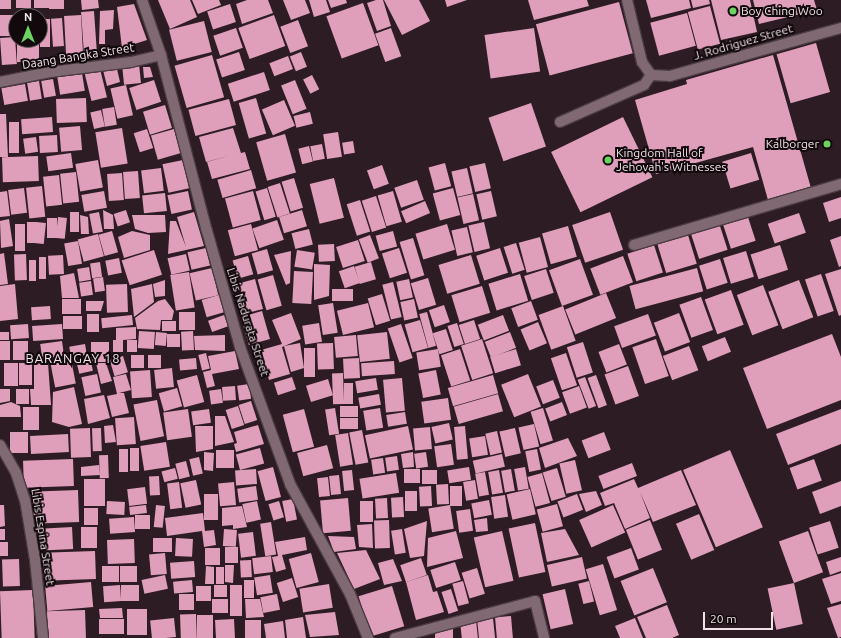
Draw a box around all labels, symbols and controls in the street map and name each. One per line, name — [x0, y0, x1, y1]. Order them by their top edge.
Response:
place label: Boy Ching Woo — [741, 4, 823, 18]
marker: Boy Ching Woo — [728, 6, 738, 16]
north arrow — [8, 8, 48, 48]
text: N — [24, 11, 32, 23]
street label: J. Rodriguez Street — [692, 21, 794, 63]
street label: Daang Bangka Street — [21, 40, 135, 72]
place label: Kalborger — [766, 137, 819, 151]
marker: Kalborger — [822, 139, 832, 149]
place label: Kingdom Hall of Jehovah's Witnesses — [616, 146, 726, 174]
marker: Kingdom Hall of Jehovah's Witnesses — [603, 155, 613, 165]
street label: Libis Nadurata Street — [224, 266, 272, 378]
district label: BARANGAY 18 — [25, 350, 121, 366]
street label: Libis Espina Street — [28, 487, 58, 587]
scale bar — [705, 604, 775, 630]
text: 20 m — [710, 612, 737, 625]

